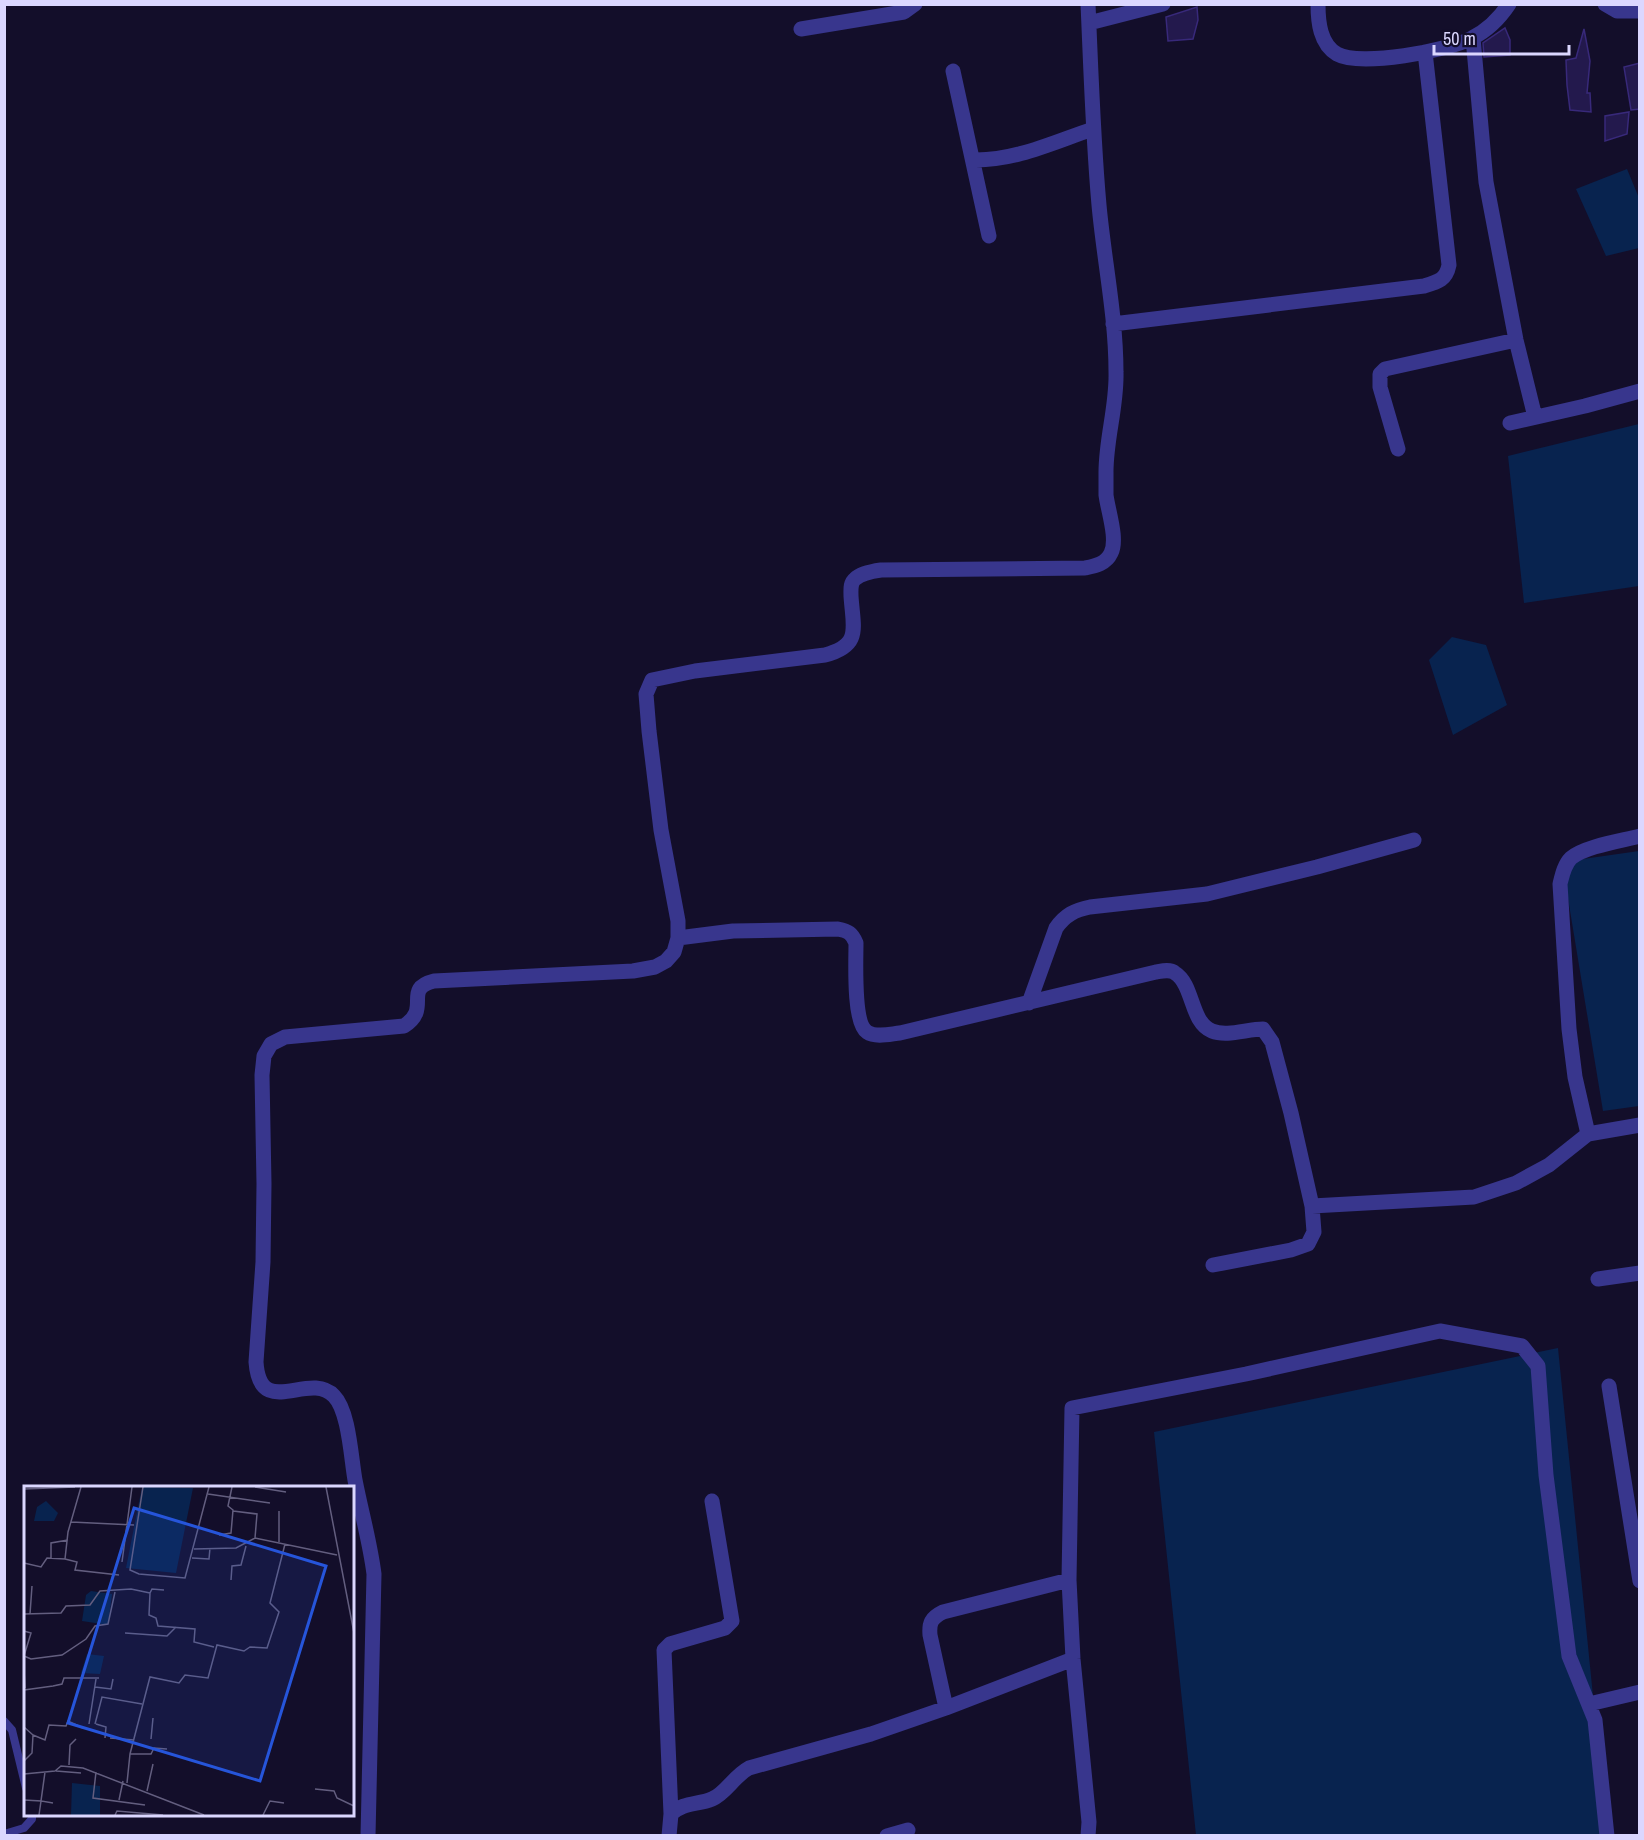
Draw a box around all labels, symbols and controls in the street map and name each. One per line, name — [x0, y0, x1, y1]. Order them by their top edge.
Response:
scale bar — [1434, 18, 1569, 56]
text: 50 m — [1443, 26, 1476, 51]
inset map — [24, 1486, 354, 1816]

